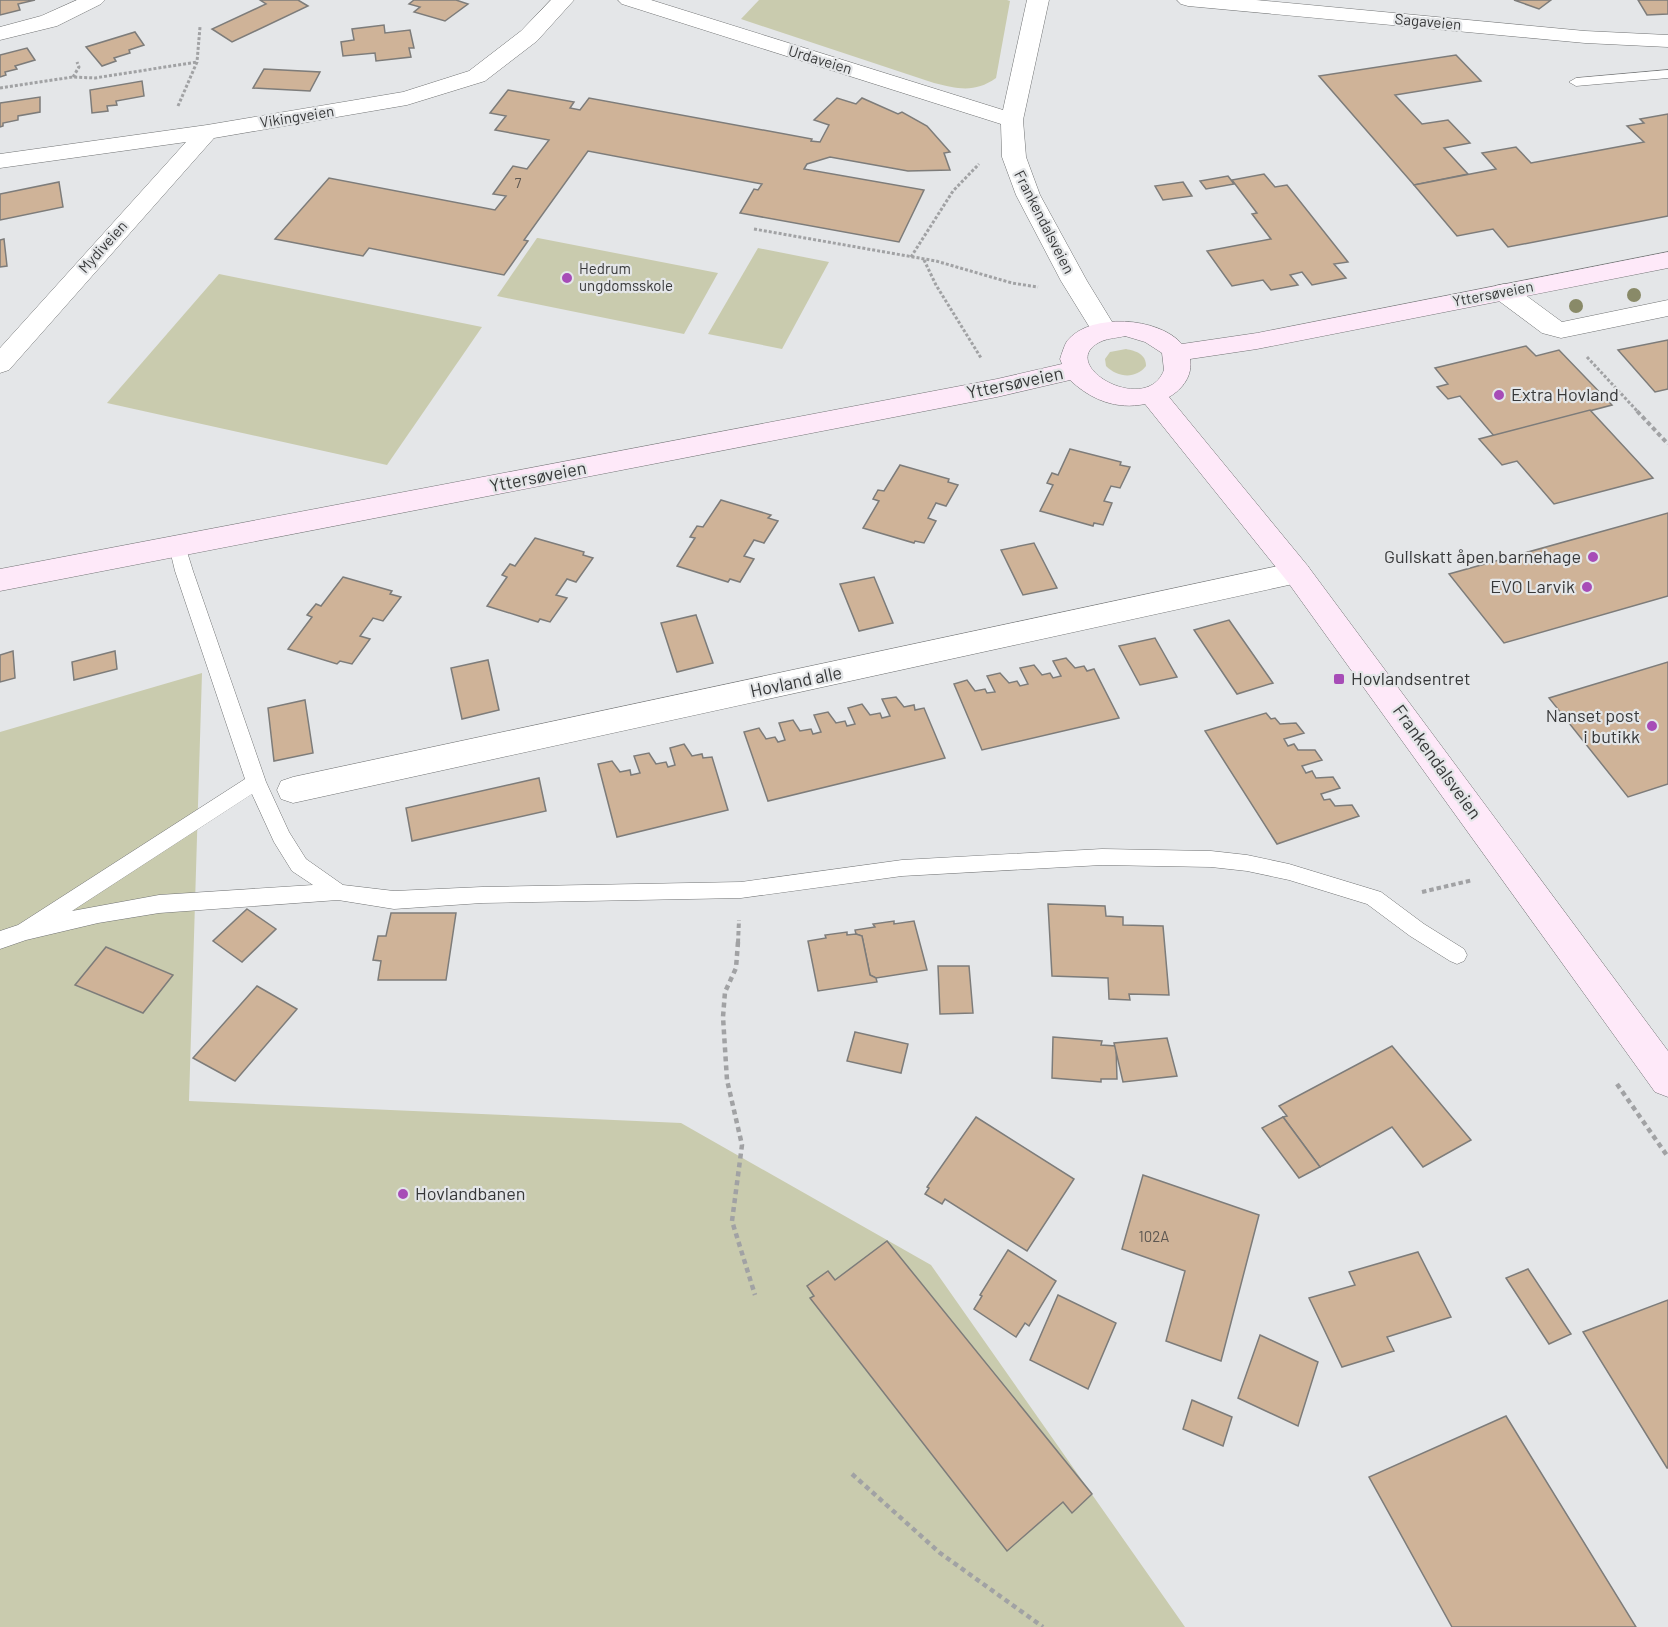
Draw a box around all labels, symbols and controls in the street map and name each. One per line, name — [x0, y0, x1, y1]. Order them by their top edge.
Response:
street label: Sagaveien — [1394, 9, 1462, 33]
street label: Urdaveien — [786, 41, 854, 77]
street label: Vikingveien — [258, 101, 335, 131]
street label: Frankendalsveien — [1011, 167, 1079, 276]
house number: 7 — [515, 174, 522, 191]
street label: Mydiveien — [74, 216, 130, 276]
place label: Hedrum ungdomsskole — [579, 259, 673, 294]
marker: Hedrum ungdomsskole — [560, 271, 574, 285]
street label: Yttersøveien — [1451, 276, 1535, 310]
street label: Yttersøveien — [965, 361, 1065, 403]
place label: Extra Hovland — [1511, 383, 1619, 405]
marker: Extra Hovland — [1492, 388, 1506, 402]
street label: Yttersøveien — [488, 456, 588, 496]
place label: Gullskatt åpen barnehage — [1384, 545, 1581, 567]
marker: Gullskatt åpen barnehage — [1586, 550, 1600, 564]
place label: EVO Larvik — [1490, 575, 1575, 597]
marker: EVO Larvik — [1580, 580, 1594, 594]
street label: Hovland alle — [748, 661, 844, 701]
place label: Hovlandsentret — [1351, 667, 1471, 689]
marker: Hovlandsentret — [1332, 672, 1346, 686]
street label: Frankendalsveien — [1389, 700, 1487, 823]
place label: Nanset post i butikk — [1546, 704, 1640, 747]
marker: Nanset post i butikk — [1645, 719, 1659, 733]
place label: Hovlandbanen — [415, 1182, 525, 1204]
marker: Hovlandbanen — [396, 1187, 410, 1201]
house number: 102A — [1139, 1227, 1169, 1245]

